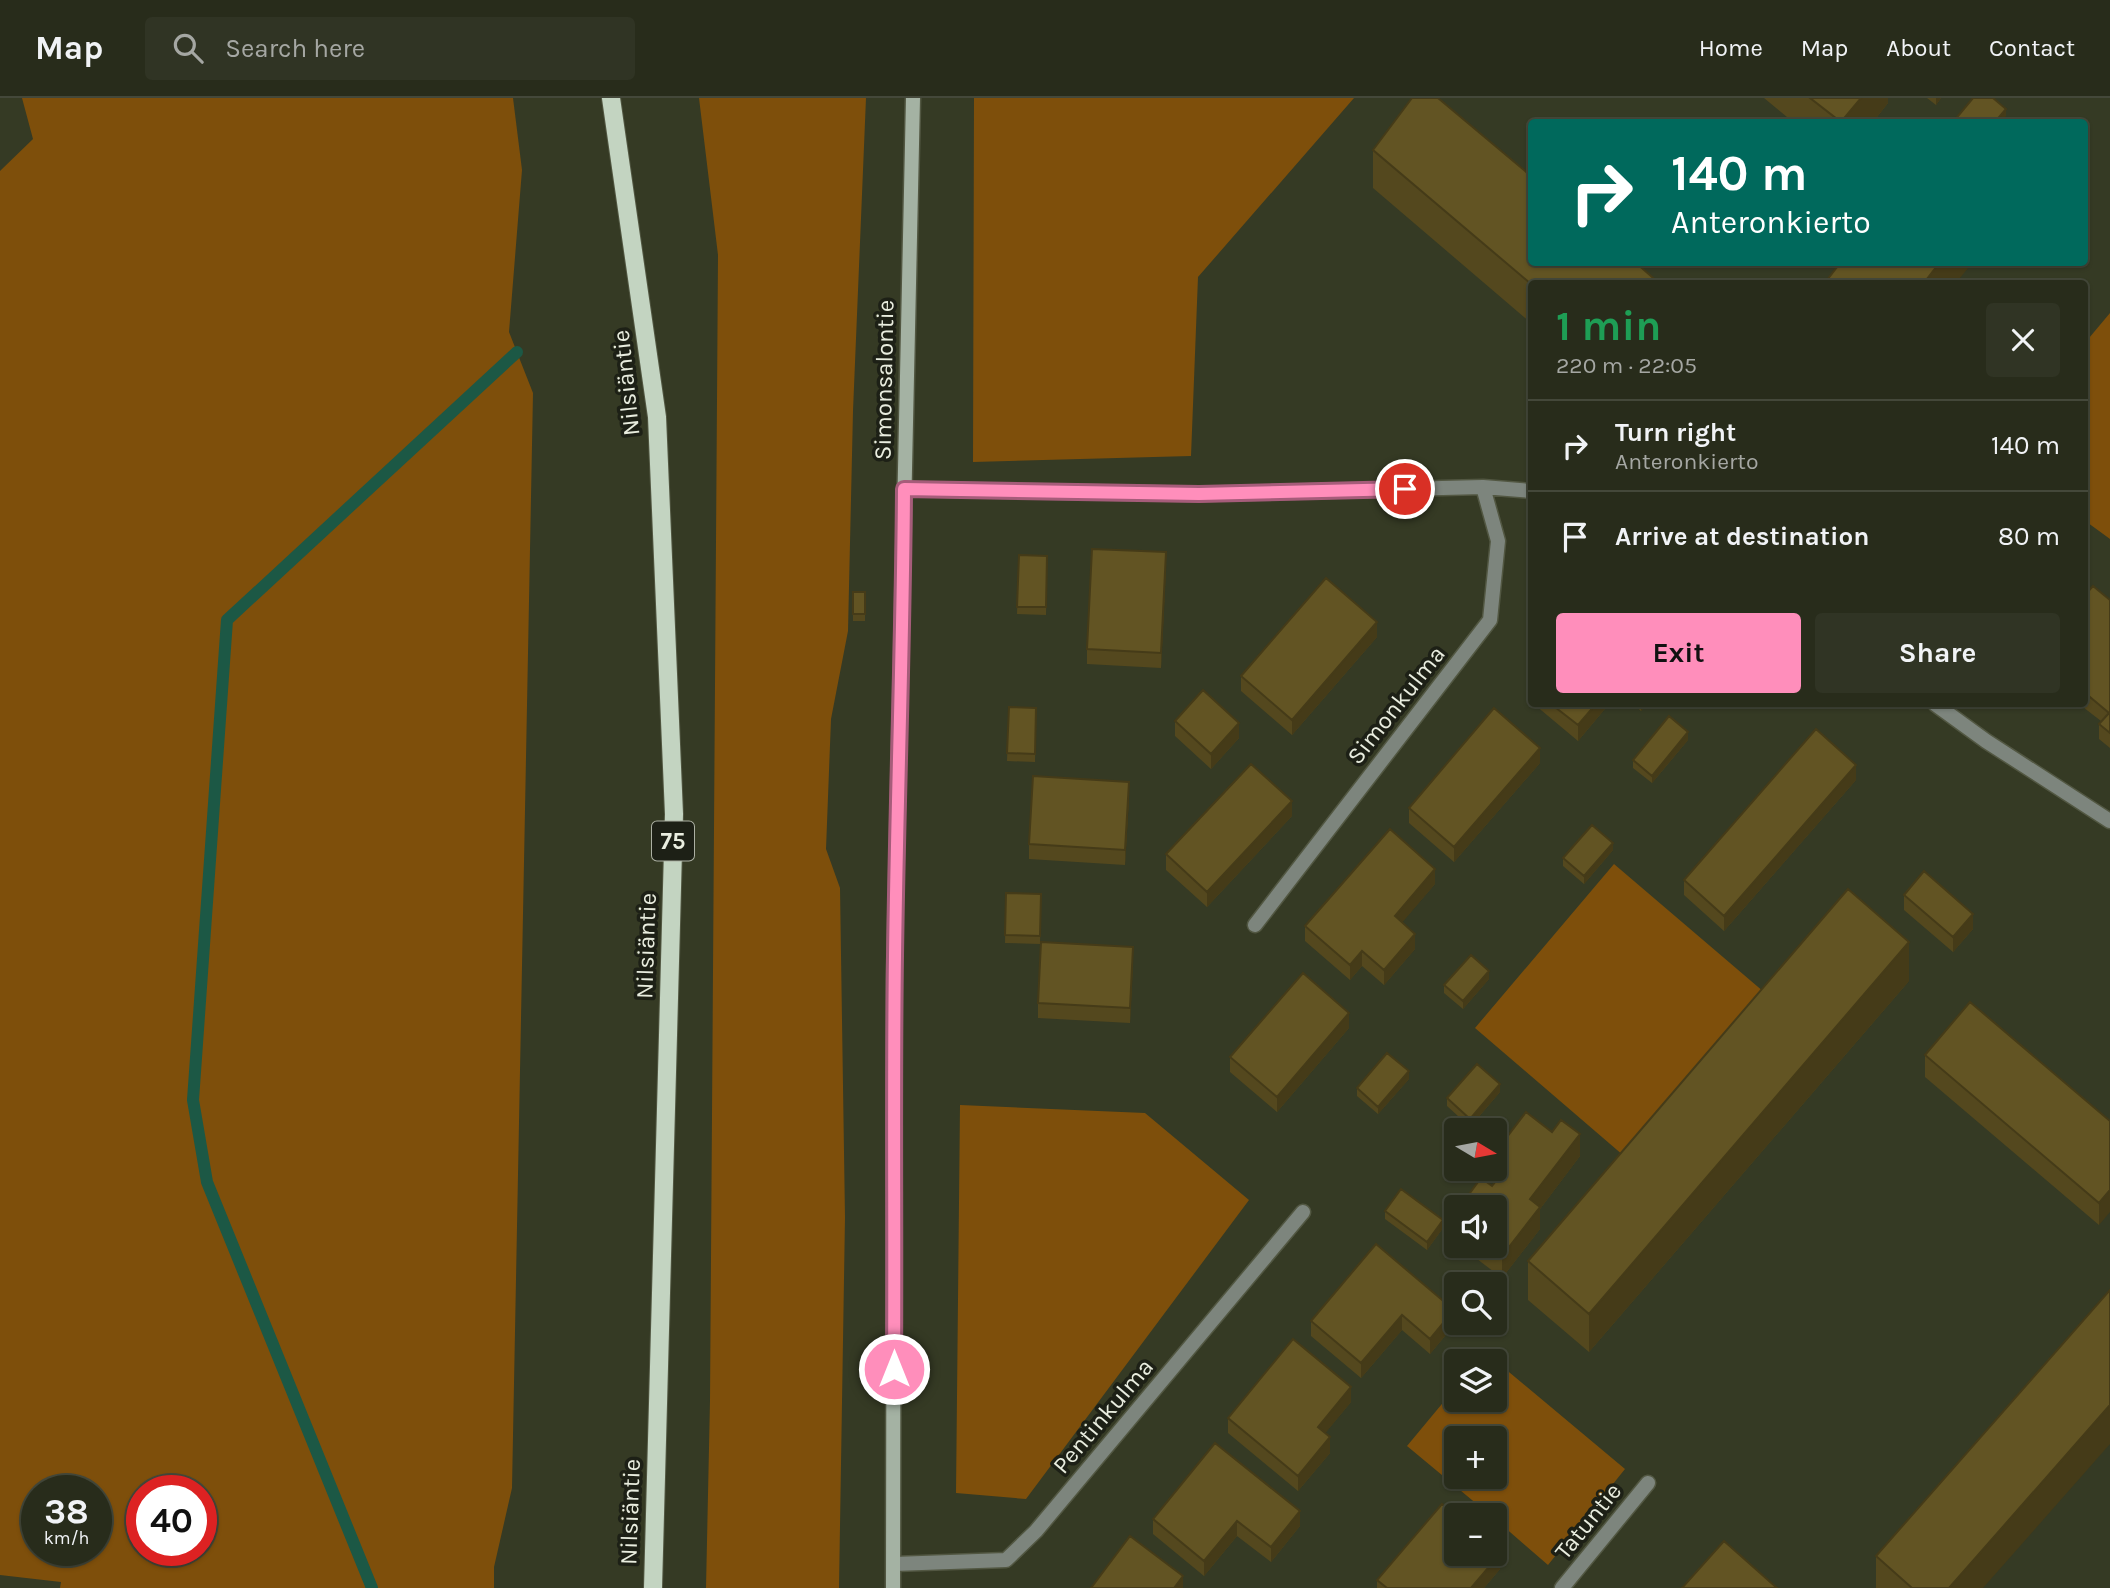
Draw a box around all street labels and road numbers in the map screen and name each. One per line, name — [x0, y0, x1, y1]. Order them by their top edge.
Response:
street label: Simonsalontie — [869, 300, 899, 460]
street label: Nilsiäntie — [607, 329, 645, 437]
street label: Simonkulma — [1341, 640, 1451, 770]
road number: 75 — [652, 821, 694, 860]
street label: Nilsiäntie — [630, 892, 662, 1000]
street label: Pentinkulma — [1047, 1353, 1159, 1479]
street label: Nilsiäntie — [614, 1458, 646, 1566]
street label: Tatuntie — [1549, 1477, 1627, 1565]

